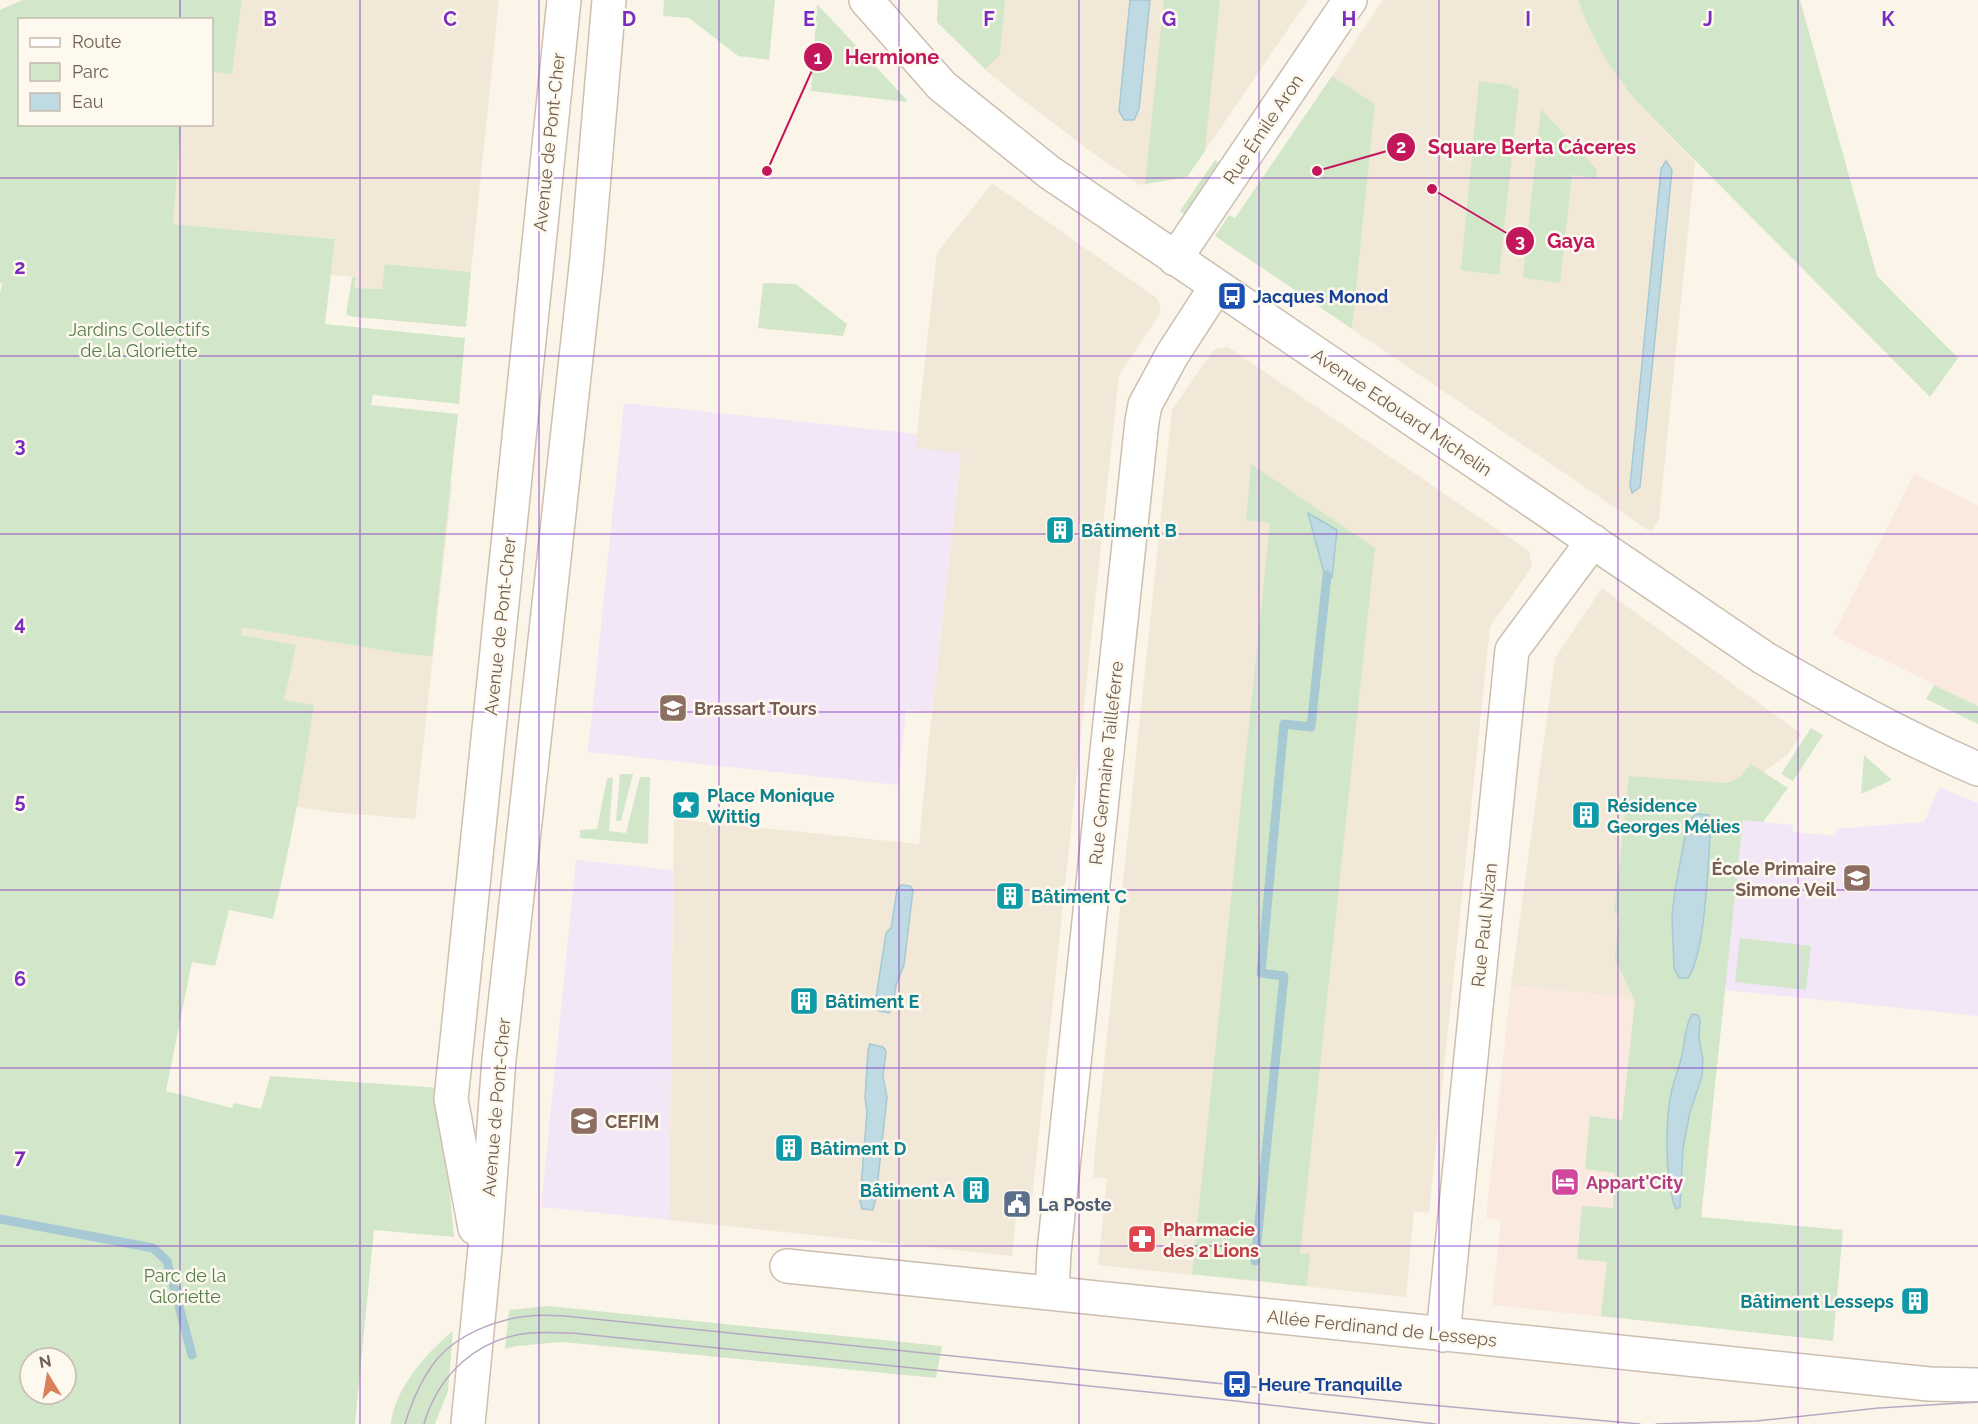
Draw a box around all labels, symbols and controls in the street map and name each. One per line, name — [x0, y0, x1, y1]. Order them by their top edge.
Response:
text: B — [263, 7, 277, 31]
text: C — [443, 7, 457, 31]
text: D — [622, 7, 636, 31]
text: E — [803, 7, 815, 31]
text: F — [983, 7, 995, 31]
text: G — [1162, 7, 1176, 31]
text: H — [1342, 7, 1356, 31]
text: I — [1525, 7, 1531, 31]
text: J — [1703, 7, 1713, 31]
text: K — [1881, 7, 1895, 31]
legend — [18, 18, 213, 126]
text: Route — [72, 31, 122, 52]
callout: Hermione — [803, 38, 951, 76]
text: Hermione — [845, 45, 939, 69]
text: 1 — [814, 47, 823, 68]
street label: Avenue de Pont-Cher — [529, 51, 569, 232]
text: Parc — [72, 61, 109, 82]
street label: Rue Émile Aron — [1218, 70, 1307, 188]
text: Eau — [72, 91, 103, 112]
callout: Square Berta Cáceres — [1386, 128, 1648, 166]
text: Square Berta Cáceres — [1428, 135, 1636, 159]
text: 2 — [1396, 136, 1406, 157]
callout: Gaya — [1505, 222, 1607, 260]
text: Gaya — [1547, 229, 1595, 253]
text: 3 — [1515, 230, 1525, 251]
text: 2 — [14, 255, 26, 279]
bus stop icon: Jacques Monod — [1216, 280, 1248, 312]
place label: Jacques Monod — [1253, 286, 1388, 307]
park label: Jardins Collectifs de la Gloriette — [68, 319, 210, 361]
street label: Avenue Edouard Michelin — [1308, 344, 1496, 480]
text: 3 — [14, 433, 26, 457]
building icon: Bâtiment B — [1044, 514, 1076, 546]
place label: Bâtiment B — [1081, 520, 1177, 541]
street label: Avenue de Pont-Cher — [480, 535, 520, 716]
text: 4 — [14, 611, 26, 635]
street label: Rue Germaine Tailleferre — [1085, 660, 1127, 866]
school or university icon: Brassart Tours — [657, 692, 689, 724]
place label: Brassart Tours — [694, 698, 817, 719]
place label: Place Monique Wittig — [707, 785, 835, 827]
text: 5 — [14, 789, 26, 813]
place icon: Place Monique Wittig — [670, 789, 702, 821]
place label: Résidence Georges Mélies — [1607, 795, 1740, 837]
building icon: Résidence Georges Mélies — [1570, 799, 1602, 831]
place label: École Primaire Simone Veil — [1712, 858, 1836, 900]
street label: Rue Paul Nizan — [1467, 862, 1501, 988]
school or university icon: École Primaire Simone Veil — [1841, 862, 1873, 894]
building icon: Bâtiment C — [994, 880, 1026, 912]
place label: Bâtiment C — [1031, 886, 1127, 907]
text: 6 — [14, 967, 26, 991]
building icon: Bâtiment E — [788, 985, 820, 1017]
place label: Bâtiment E — [825, 991, 920, 1012]
street label: Avenue de Pont-Cher — [478, 1016, 514, 1197]
school or university icon: CEFIM — [568, 1105, 600, 1137]
place label: CEFIM — [605, 1111, 659, 1132]
building icon: Bâtiment D — [773, 1132, 805, 1164]
place label: Bâtiment D — [810, 1138, 907, 1159]
text: 7 — [14, 1145, 26, 1169]
hotel icon: Appart'City — [1549, 1166, 1581, 1198]
place label: Appart'City — [1586, 1172, 1683, 1193]
building icon: Bâtiment A — [960, 1174, 992, 1206]
place label: Bâtiment A — [860, 1180, 956, 1201]
public building icon: La Poste — [1001, 1188, 1033, 1220]
place label: La Poste — [1038, 1194, 1112, 1215]
place label: Pharmacie des 2 Lions — [1163, 1219, 1259, 1261]
pharmacy icon: Pharmacie des 2 Lions — [1126, 1223, 1158, 1255]
park label: Parc de la Gloriette — [144, 1265, 226, 1307]
building icon: Bâtiment Lesseps — [1899, 1285, 1931, 1317]
place label: Bâtiment Lesseps — [1740, 1291, 1894, 1312]
street label: Allée Ferdinand de Lesseps — [1266, 1305, 1498, 1351]
north arrow — [18, 1346, 78, 1406]
text: N — [37, 1351, 53, 1372]
bus stop icon: Heure Tranquille — [1221, 1368, 1253, 1400]
place label: Heure Tranquille — [1258, 1374, 1402, 1395]

